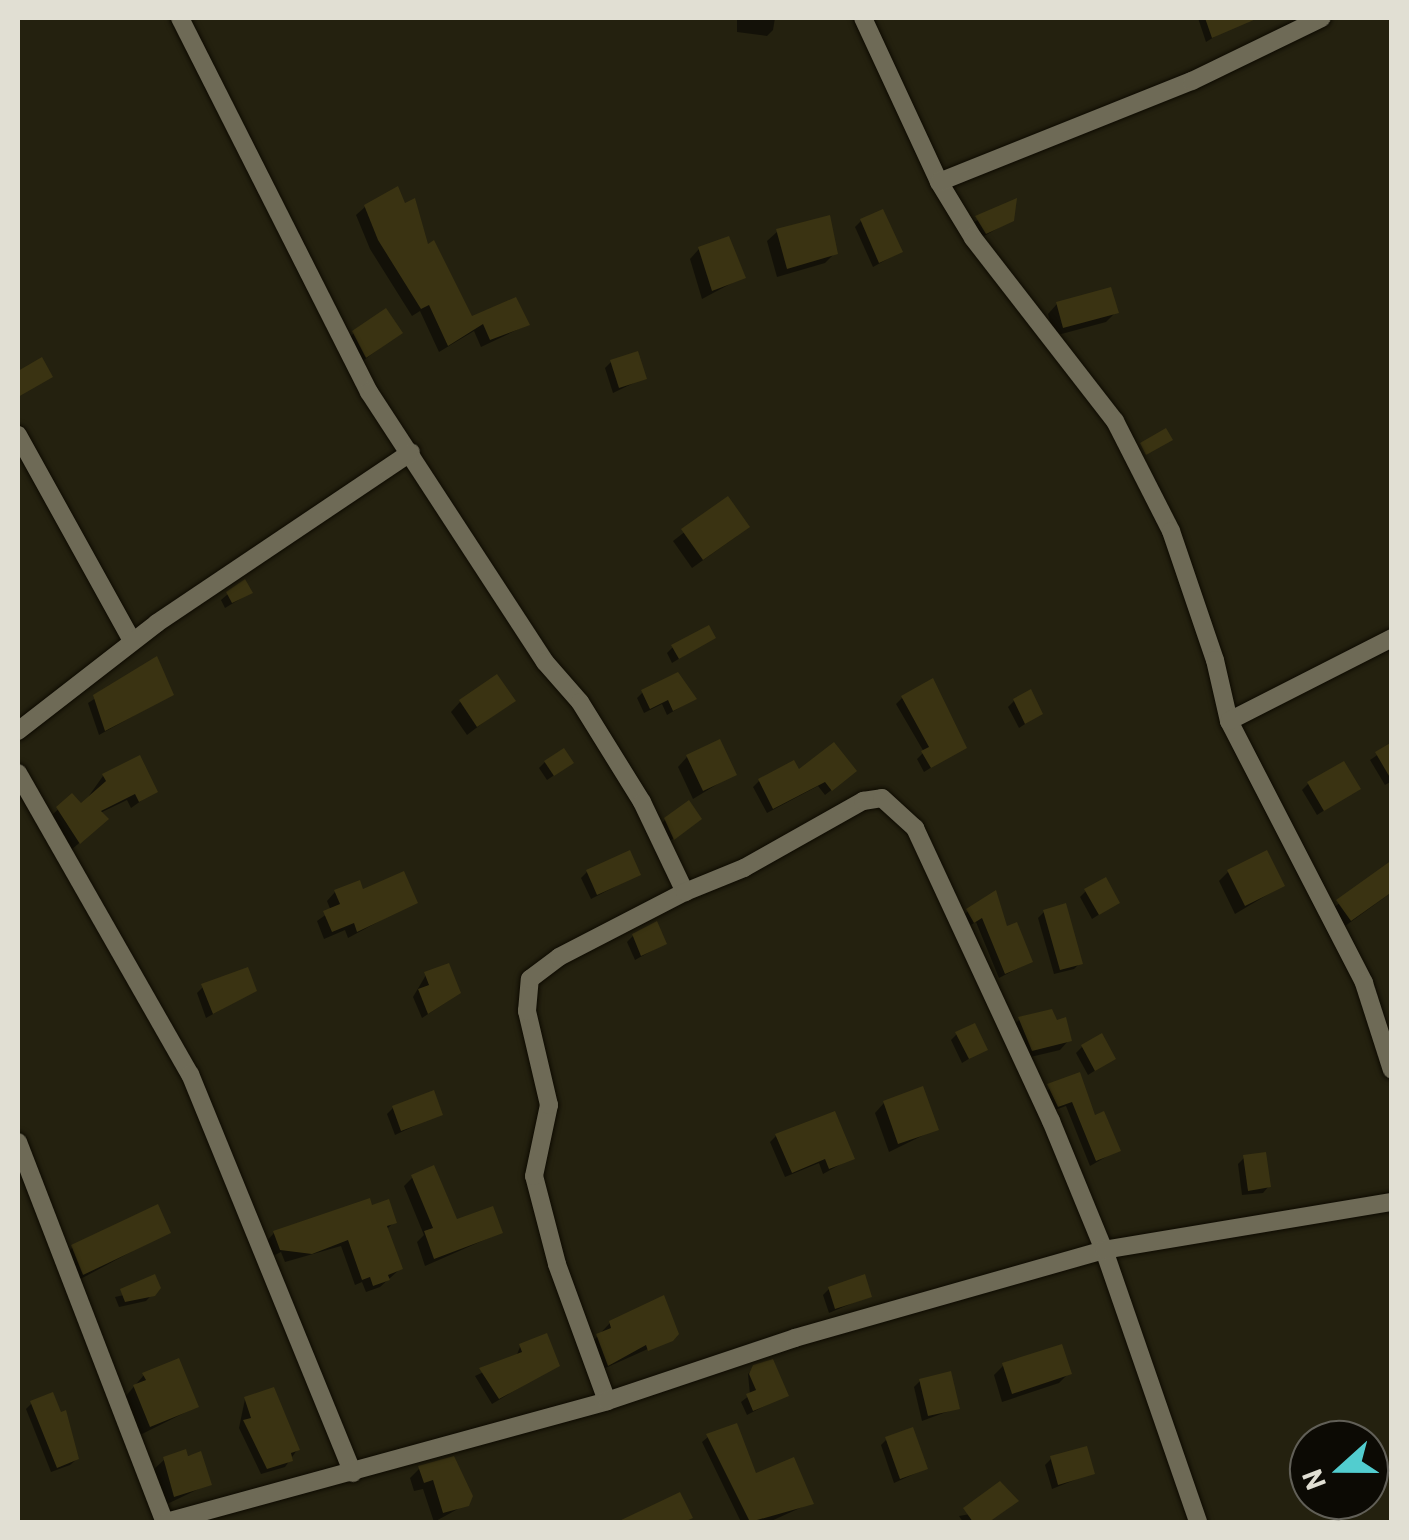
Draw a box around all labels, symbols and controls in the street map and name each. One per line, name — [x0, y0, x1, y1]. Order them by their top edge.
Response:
north arrow — [1289, 1420, 1389, 1520]
text: N — [1294, 1465, 1332, 1495]

